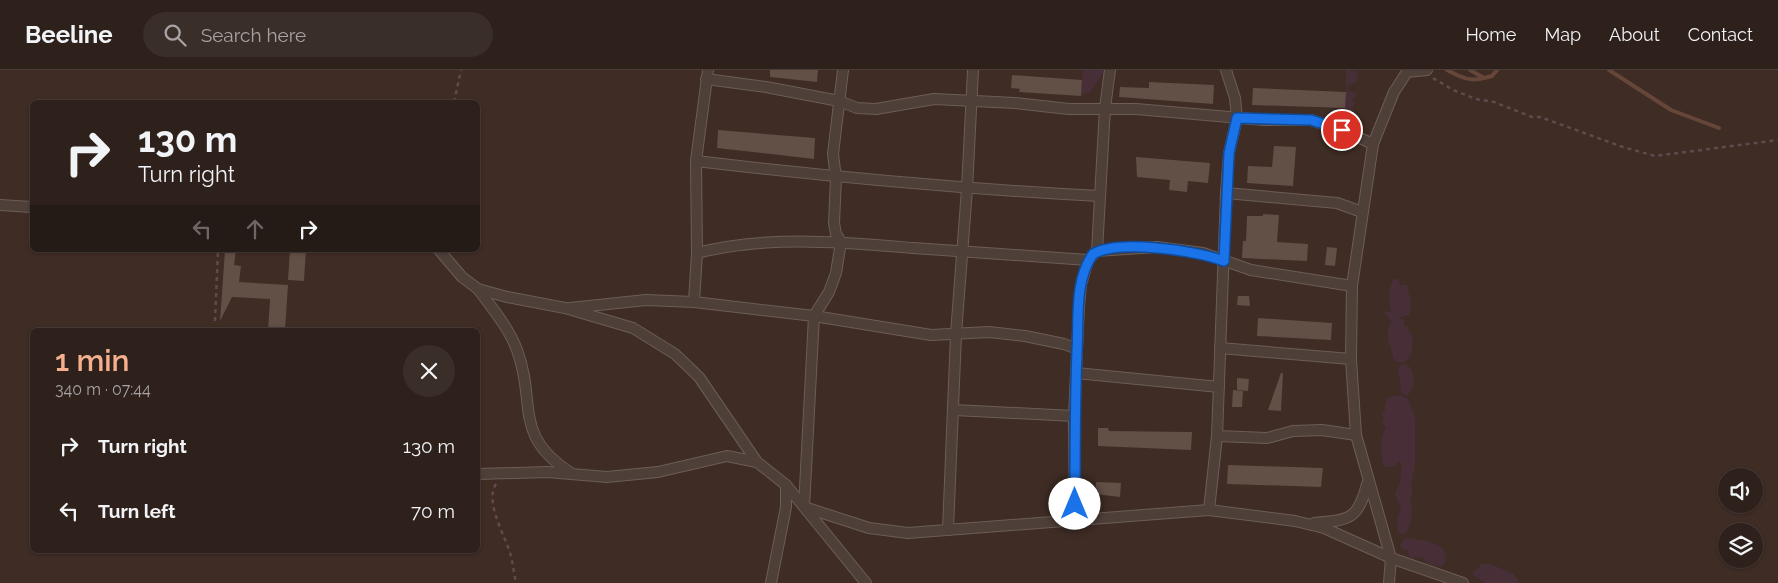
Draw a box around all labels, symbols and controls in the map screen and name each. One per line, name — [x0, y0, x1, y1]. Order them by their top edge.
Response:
search box — [143, 12, 493, 57]
text: Beeline — [25, 20, 113, 49]
icon: search — [161, 21, 189, 49]
text: Search here — [201, 24, 306, 46]
text: Home — [1465, 24, 1516, 45]
text: Map — [1544, 24, 1581, 45]
text: About — [1609, 24, 1660, 45]
text: Contact — [1688, 24, 1753, 45]
pin — [1321, 109, 1363, 151]
icon: arrive — [1328, 116, 1356, 144]
text: 130 m — [138, 119, 237, 160]
icon: right — [55, 120, 120, 185]
text: Turn right — [138, 161, 235, 187]
icon: left — [188, 215, 216, 243]
icon: ahead — [241, 215, 269, 243]
icon: right — [294, 215, 322, 243]
text: 1 min — [55, 343, 130, 378]
button: close — [403, 345, 455, 397]
text: 340 m · 07:44 — [55, 380, 151, 399]
icon: right — [55, 432, 83, 460]
text: Turn right — [98, 435, 187, 457]
text: 130 m — [403, 435, 455, 457]
map controls — [1718, 468, 1763, 568]
button: sound — [1718, 468, 1763, 513]
position arrow — [1048, 477, 1100, 529]
icon: left — [55, 497, 83, 525]
text: Turn left — [98, 500, 175, 522]
text: 70 m — [411, 500, 455, 522]
button: layers — [1718, 523, 1763, 568]

